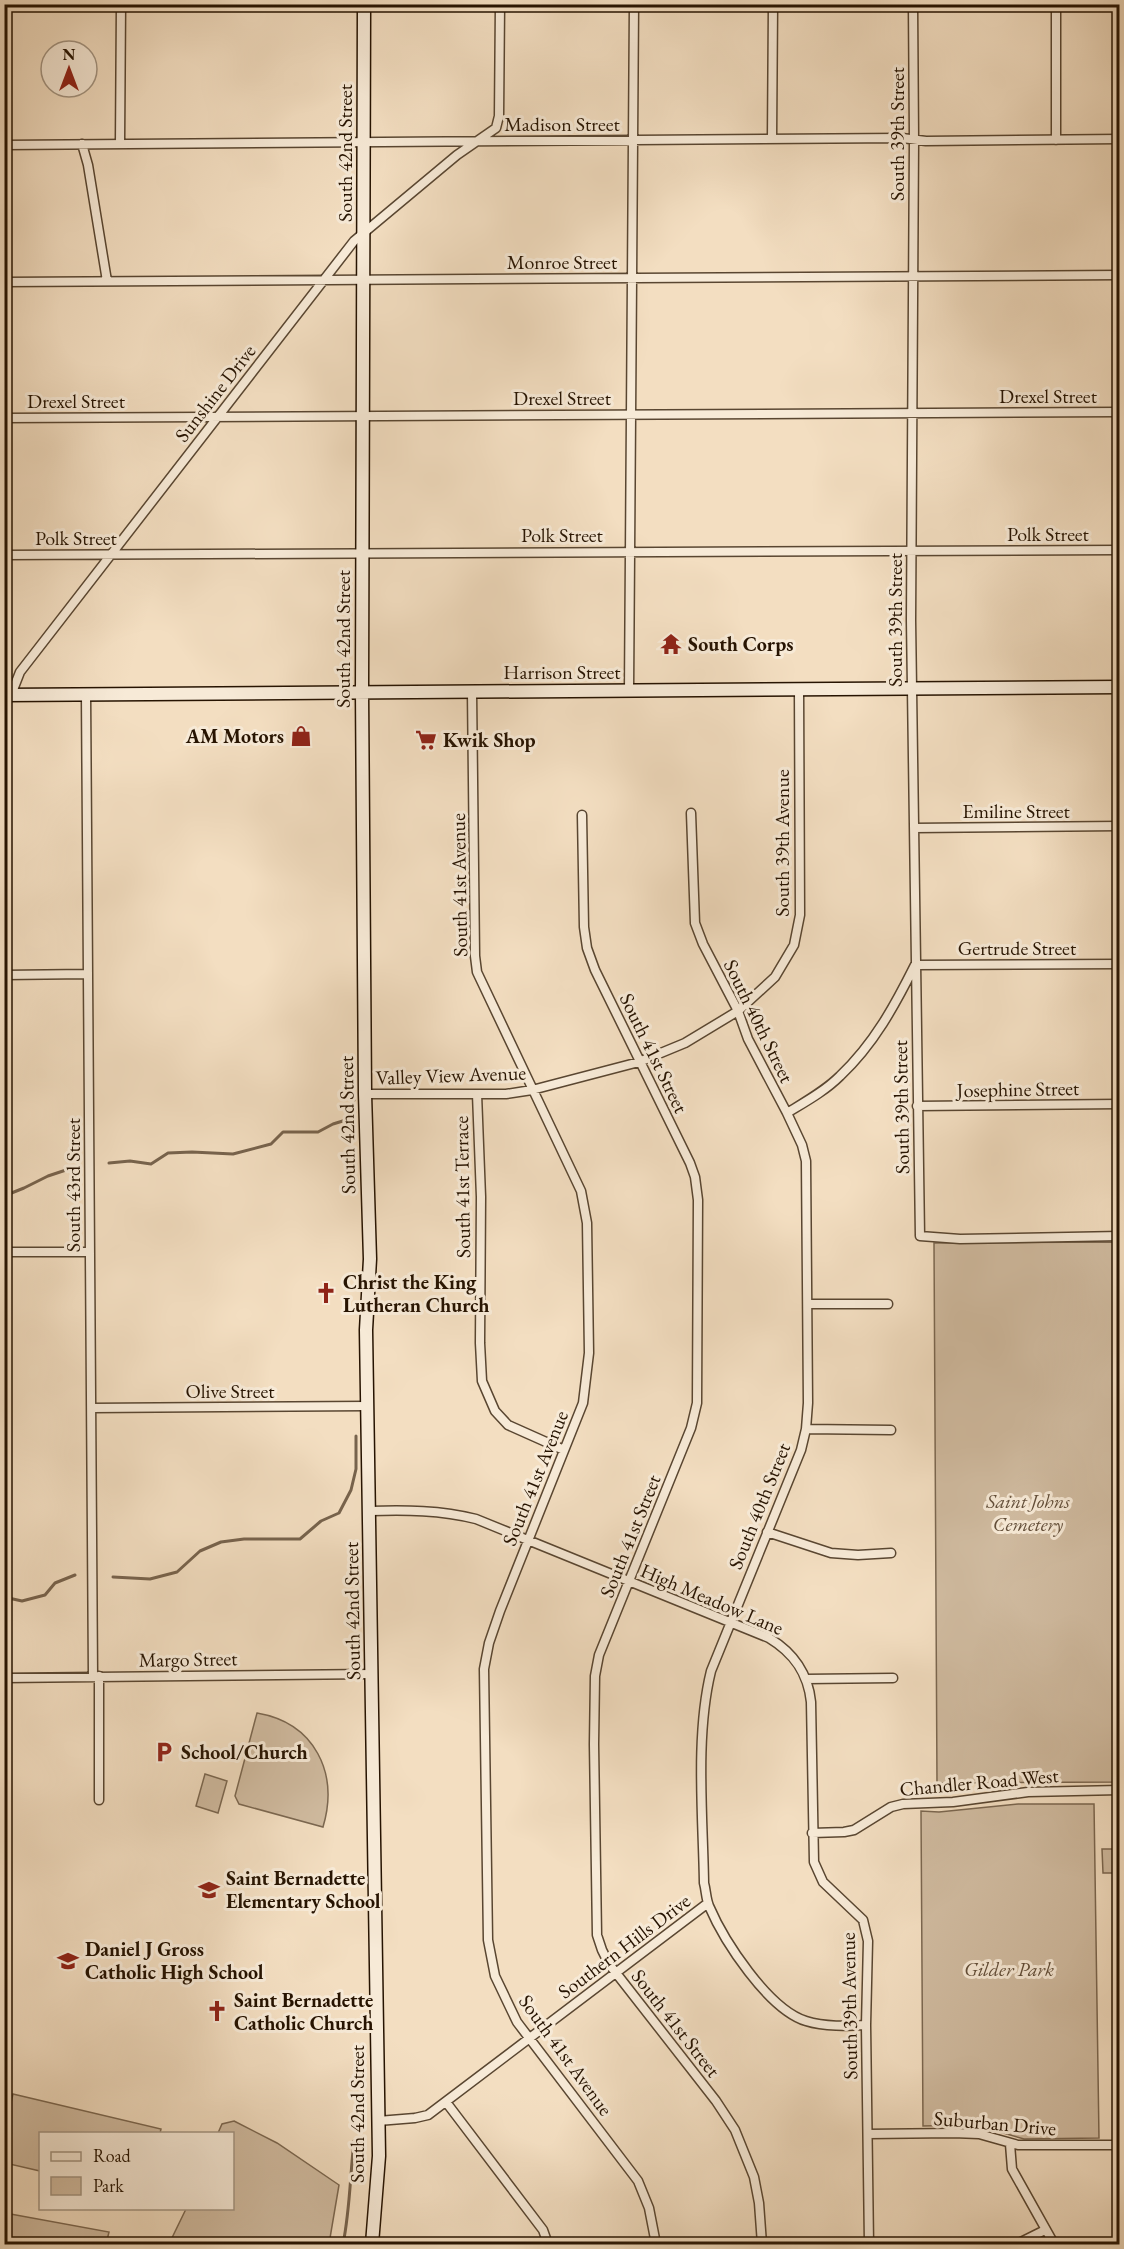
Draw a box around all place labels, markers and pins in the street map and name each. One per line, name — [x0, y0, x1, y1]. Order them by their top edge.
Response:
place label: South Corps — [688, 631, 793, 657]
temple icon: South Corps — [659, 632, 683, 656]
place label: AM Motors — [185, 723, 284, 749]
shop icon: AM Motors — [289, 724, 313, 748]
place label: Kwik Shop — [443, 727, 536, 753]
supermarket icon: Kwik Shop — [414, 728, 438, 752]
place label: Christ the King Lutheran Church — [343, 1269, 490, 1318]
church icon: Christ the King Lutheran Church — [314, 1281, 338, 1305]
place label: School/Church — [181, 1739, 308, 1765]
parking icon: School/Church — [152, 1740, 176, 1764]
place label: Saint Bernadette Elementary School — [226, 1865, 381, 1914]
school or university icon: Saint Bernadette Elementary School — [197, 1878, 221, 1902]
place label: Daniel J Gross Catholic High School — [85, 1936, 264, 1985]
school or university icon: Daniel J Gross Catholic High School — [56, 1949, 80, 1973]
place label: Saint Bernadette Catholic Church — [234, 1987, 373, 2036]
church icon: Saint Bernadette Catholic Church — [205, 1999, 229, 2023]

